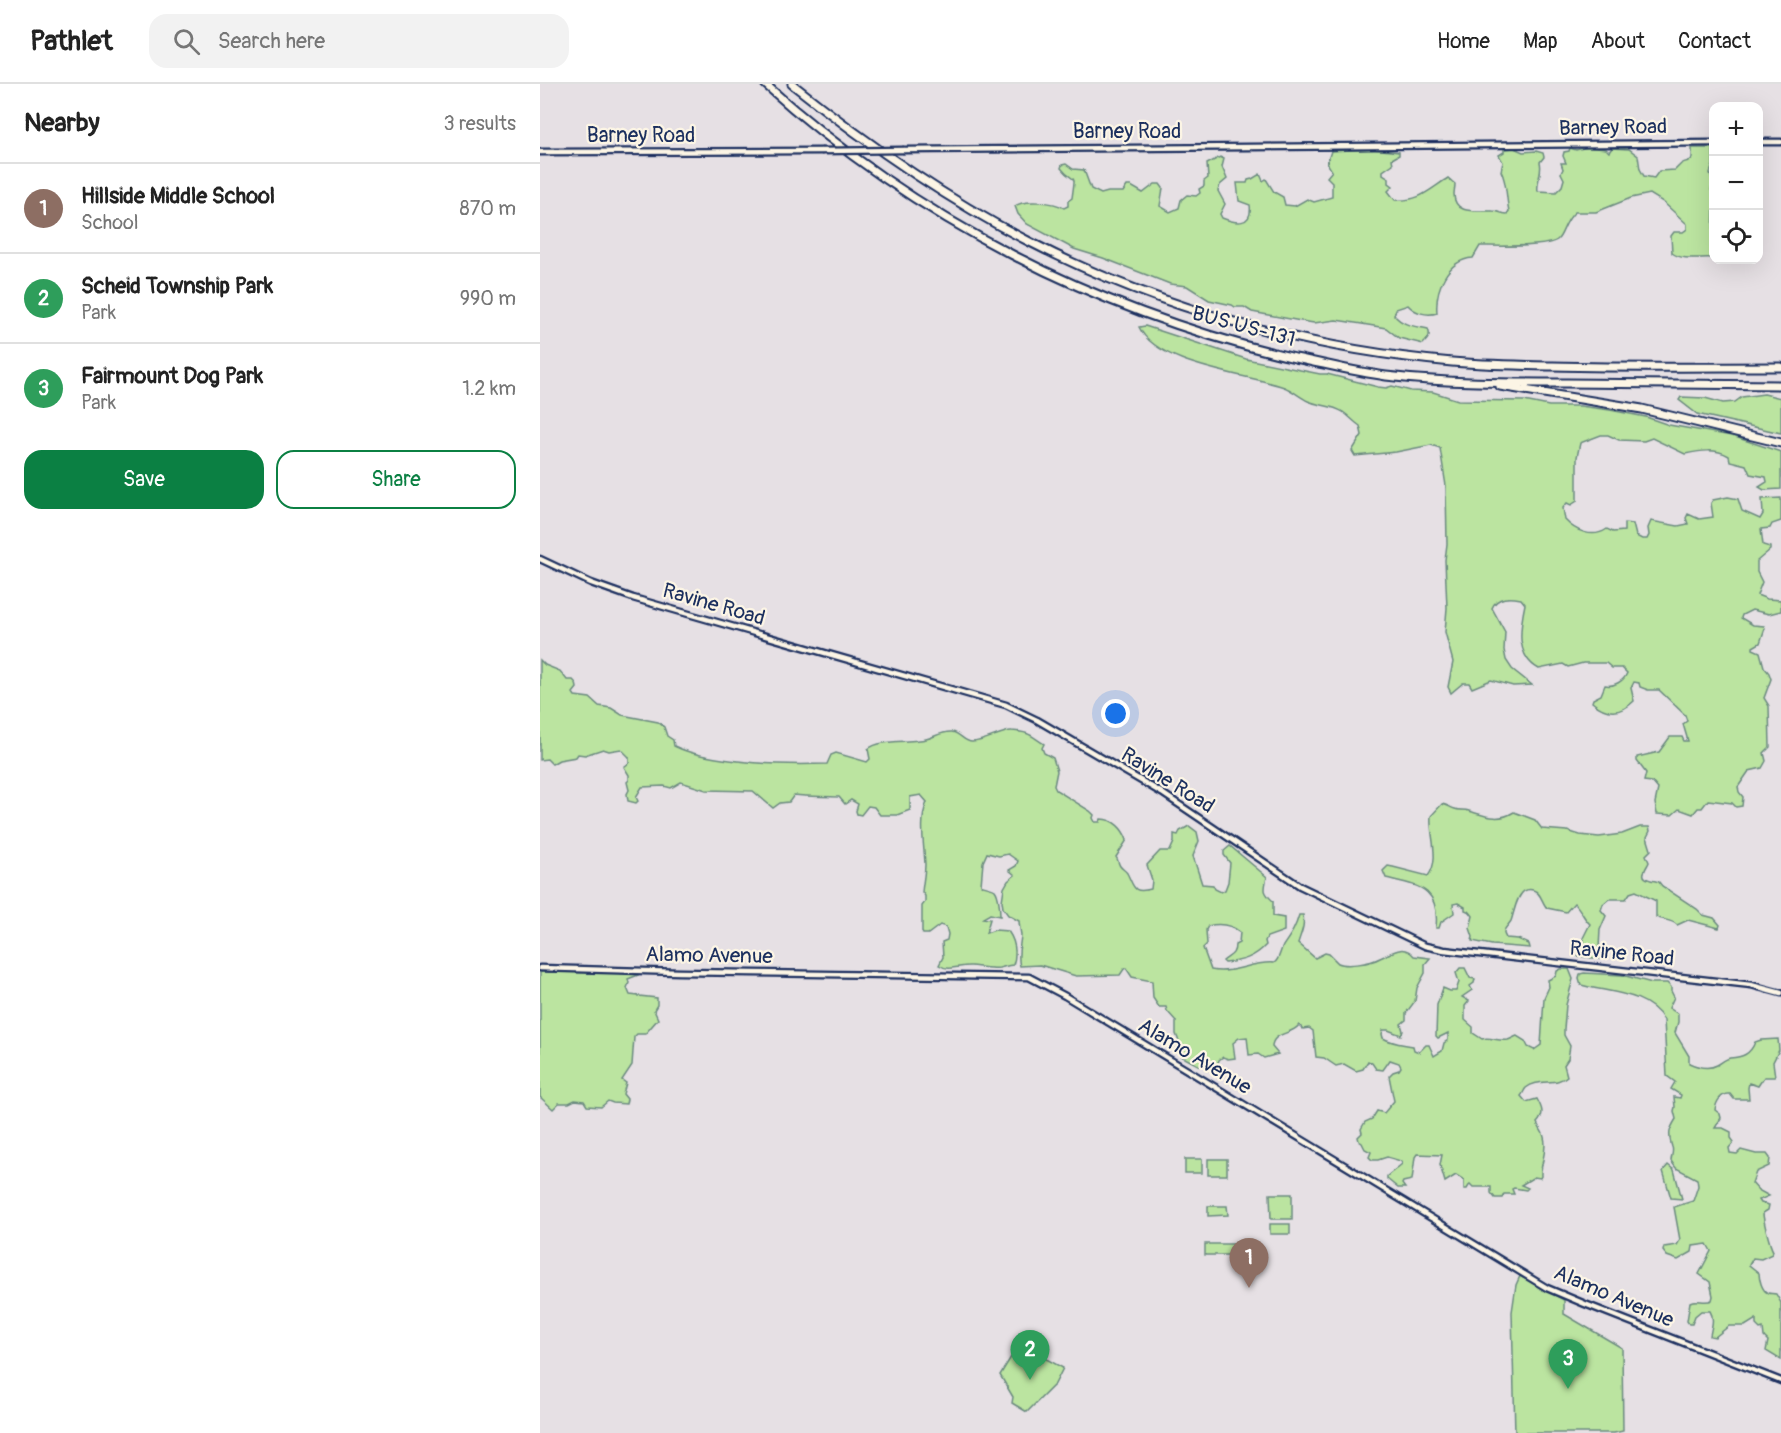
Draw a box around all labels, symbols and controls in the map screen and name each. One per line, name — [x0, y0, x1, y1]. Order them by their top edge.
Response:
search box — [149, 14, 569, 68]
text: Pathlet — [30, 24, 113, 59]
icon: search — [170, 25, 203, 58]
text: Search here — [218, 27, 325, 55]
text: Home — [1437, 28, 1490, 55]
text: Map — [1523, 28, 1558, 55]
text: About — [1591, 28, 1645, 55]
text: Contact — [1678, 28, 1751, 55]
map controls — [1709, 102, 1763, 264]
button: + — [1709, 102, 1763, 156]
text: Nearby — [24, 107, 100, 139]
text: 3 results — [444, 111, 516, 136]
street label: Barney Road — [1559, 113, 1667, 142]
street label: Barney Road — [1073, 118, 1181, 145]
street label: Barney Road — [587, 122, 695, 149]
button: − — [1709, 156, 1763, 210]
text: Hillside Middle School — [81, 182, 275, 210]
text: 1 — [40, 196, 47, 221]
text: 870 m — [460, 196, 516, 221]
text: School — [81, 210, 138, 235]
button: locate — [1709, 210, 1763, 264]
text: Scheid Township Park — [81, 272, 273, 300]
text: 2 — [38, 286, 49, 311]
text: 990 m — [460, 286, 516, 311]
text: Park — [81, 300, 116, 325]
street label: BUS US-131 — [1189, 300, 1298, 353]
text: Fairmount Dog Park — [81, 362, 263, 390]
text: 3 — [38, 376, 49, 401]
text: 1.2 km — [462, 376, 516, 401]
text: Park — [81, 390, 116, 415]
button: Save — [24, 450, 264, 509]
button: Share — [276, 450, 516, 509]
street label: Ravine Road — [660, 577, 768, 632]
your location — [1101, 699, 1130, 728]
street label: Ravine Road — [1116, 741, 1219, 820]
street label: Ravine Road — [1568, 935, 1676, 972]
street label: Alamo Avenue — [645, 941, 774, 970]
street label: Alamo Avenue — [1133, 1012, 1257, 1101]
pin: 1 — [1230, 1238, 1268, 1288]
street label: Alamo Avenue — [1550, 1259, 1678, 1334]
pin: 2 — [1010, 1330, 1050, 1380]
pin: 3 — [1548, 1340, 1588, 1389]

